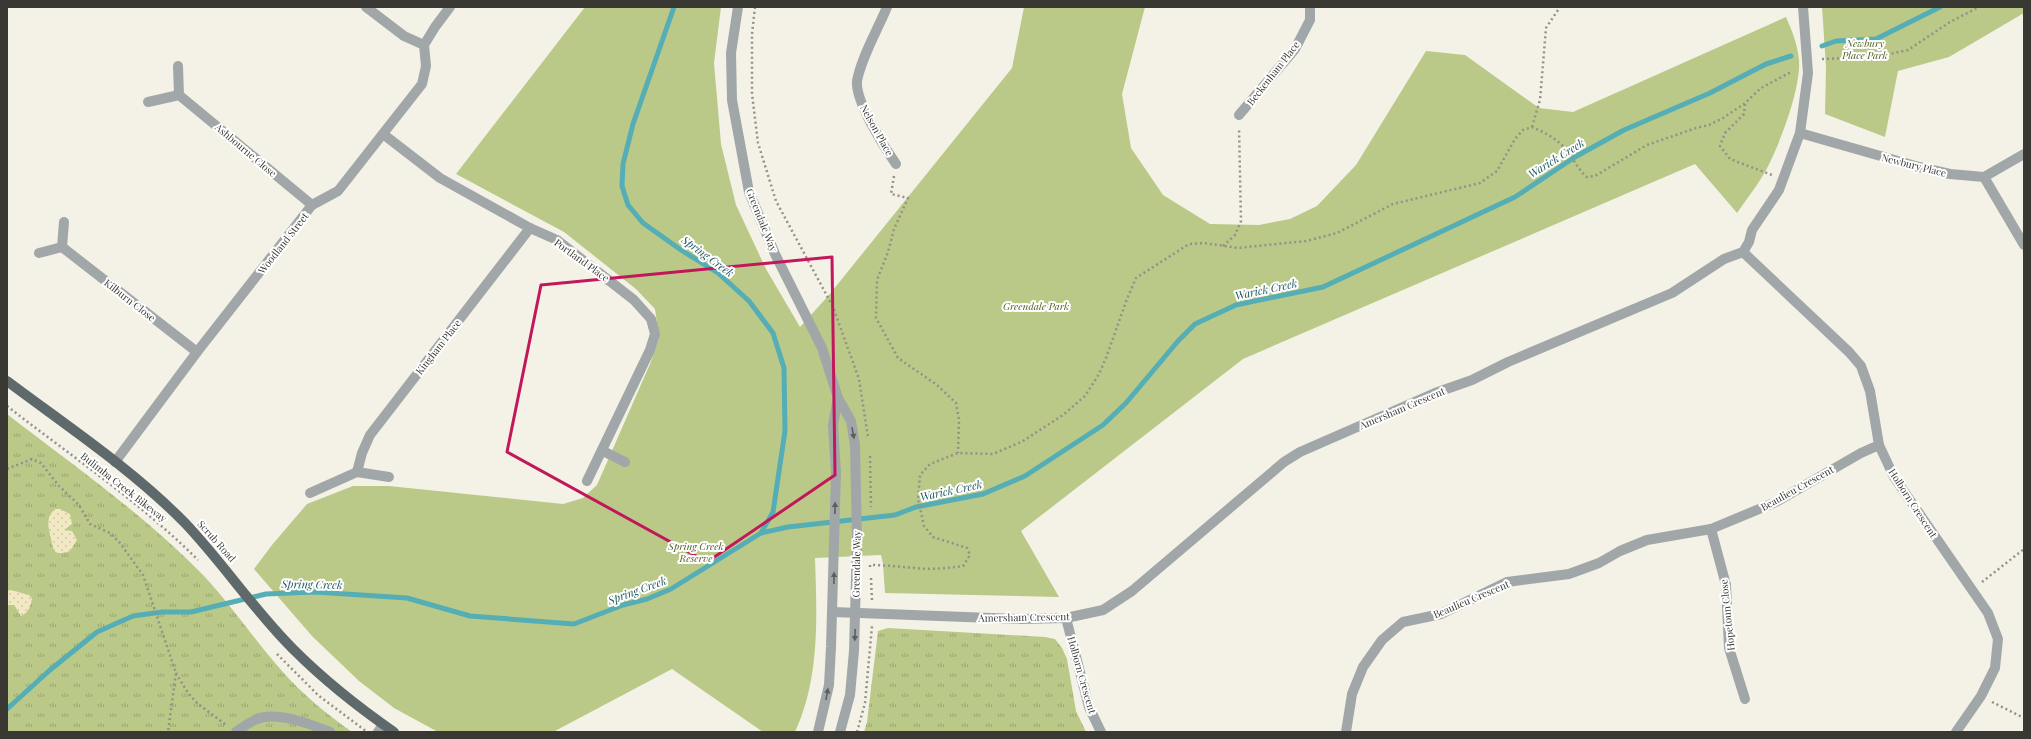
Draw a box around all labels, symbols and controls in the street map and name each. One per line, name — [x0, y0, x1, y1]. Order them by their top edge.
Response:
park label: Newbury Place Park — [1841, 36, 1888, 62]
street label: Beckenham Place — [1243, 38, 1303, 108]
street label: Nelson Place — [857, 102, 897, 158]
street label: Ashbourne Close — [212, 120, 280, 180]
water label: Warick Creek — [1525, 135, 1587, 181]
street label: Newbury Place — [1880, 150, 1948, 180]
street label: Greendale Way — [743, 186, 781, 254]
street label: Woodland Street — [254, 209, 312, 277]
water label: Spring Creek — [678, 231, 737, 280]
street label: Portland Place — [552, 235, 612, 285]
water label: Warick Creek — [1233, 275, 1299, 303]
street label: Kilburn Close — [102, 276, 158, 324]
park label: Greendale Park — [1003, 299, 1069, 313]
street label: Kingham Place — [412, 317, 464, 377]
street label: Amersham Crescent — [1356, 384, 1447, 433]
one-way arrow — [850, 427, 856, 439]
street label: Bulimba Creek Bikeway — [78, 449, 170, 525]
street label: Beaulieu Crescent — [1758, 462, 1836, 514]
street label: Holborn Crescent — [1885, 466, 1941, 541]
water label: Warick Creek — [918, 476, 984, 504]
one-way arrow — [832, 501, 838, 514]
street label: Scrub Road — [195, 517, 240, 565]
street label: Greendale Way — [848, 531, 864, 597]
park label: Spring Creek Reserve — [667, 539, 724, 565]
one-way arrow — [831, 571, 837, 584]
water label: Spring Creek — [605, 572, 669, 608]
water label: Spring Creek — [280, 576, 343, 592]
street label: Beaulieu Crescent — [1431, 576, 1512, 621]
street label: Hopetoun Close — [1716, 579, 1738, 651]
street label: Amersham Crescent — [977, 609, 1070, 625]
one-way arrow — [851, 629, 858, 641]
street label: Holborn Crescent — [1064, 635, 1100, 716]
one-way arrow — [824, 688, 830, 700]

